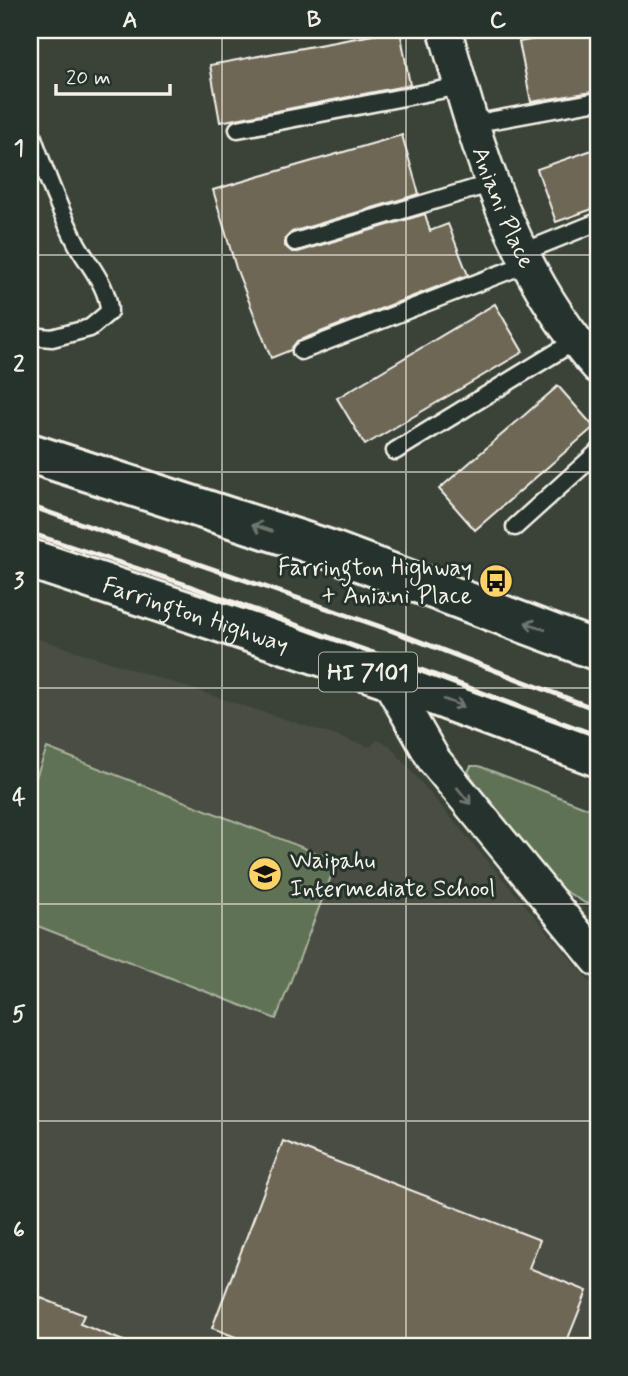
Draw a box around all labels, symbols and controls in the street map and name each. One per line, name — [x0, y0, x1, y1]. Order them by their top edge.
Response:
text: A — [122, 6, 138, 36]
text: B — [307, 6, 322, 36]
text: C — [490, 6, 507, 36]
scale bar — [56, 52, 170, 96]
text: 20 m — [66, 64, 111, 92]
text: 1 — [14, 134, 24, 164]
street label: Aniani Place — [464, 143, 541, 274]
text: 2 — [13, 350, 25, 380]
one-way arrow — [251, 521, 273, 533]
place label: Farrington Highway + Aniani Place — [278, 553, 472, 612]
bus stop icon: Farrington Highway + Aniani Place — [477, 562, 515, 600]
text: 3 — [14, 567, 25, 597]
street label: Farrington Highway — [99, 570, 293, 661]
one-way arrow — [524, 619, 546, 631]
road number: HI 7101 — [319, 652, 417, 692]
one-way arrow — [443, 698, 465, 711]
text: 4 — [12, 783, 26, 813]
one-way arrow — [456, 787, 472, 805]
place label: Waipahu Intermediate School — [290, 846, 495, 905]
school or university icon: Waipahu Intermediate School — [246, 855, 284, 893]
text: 5 — [12, 1000, 26, 1030]
text: 6 — [13, 1216, 25, 1246]

